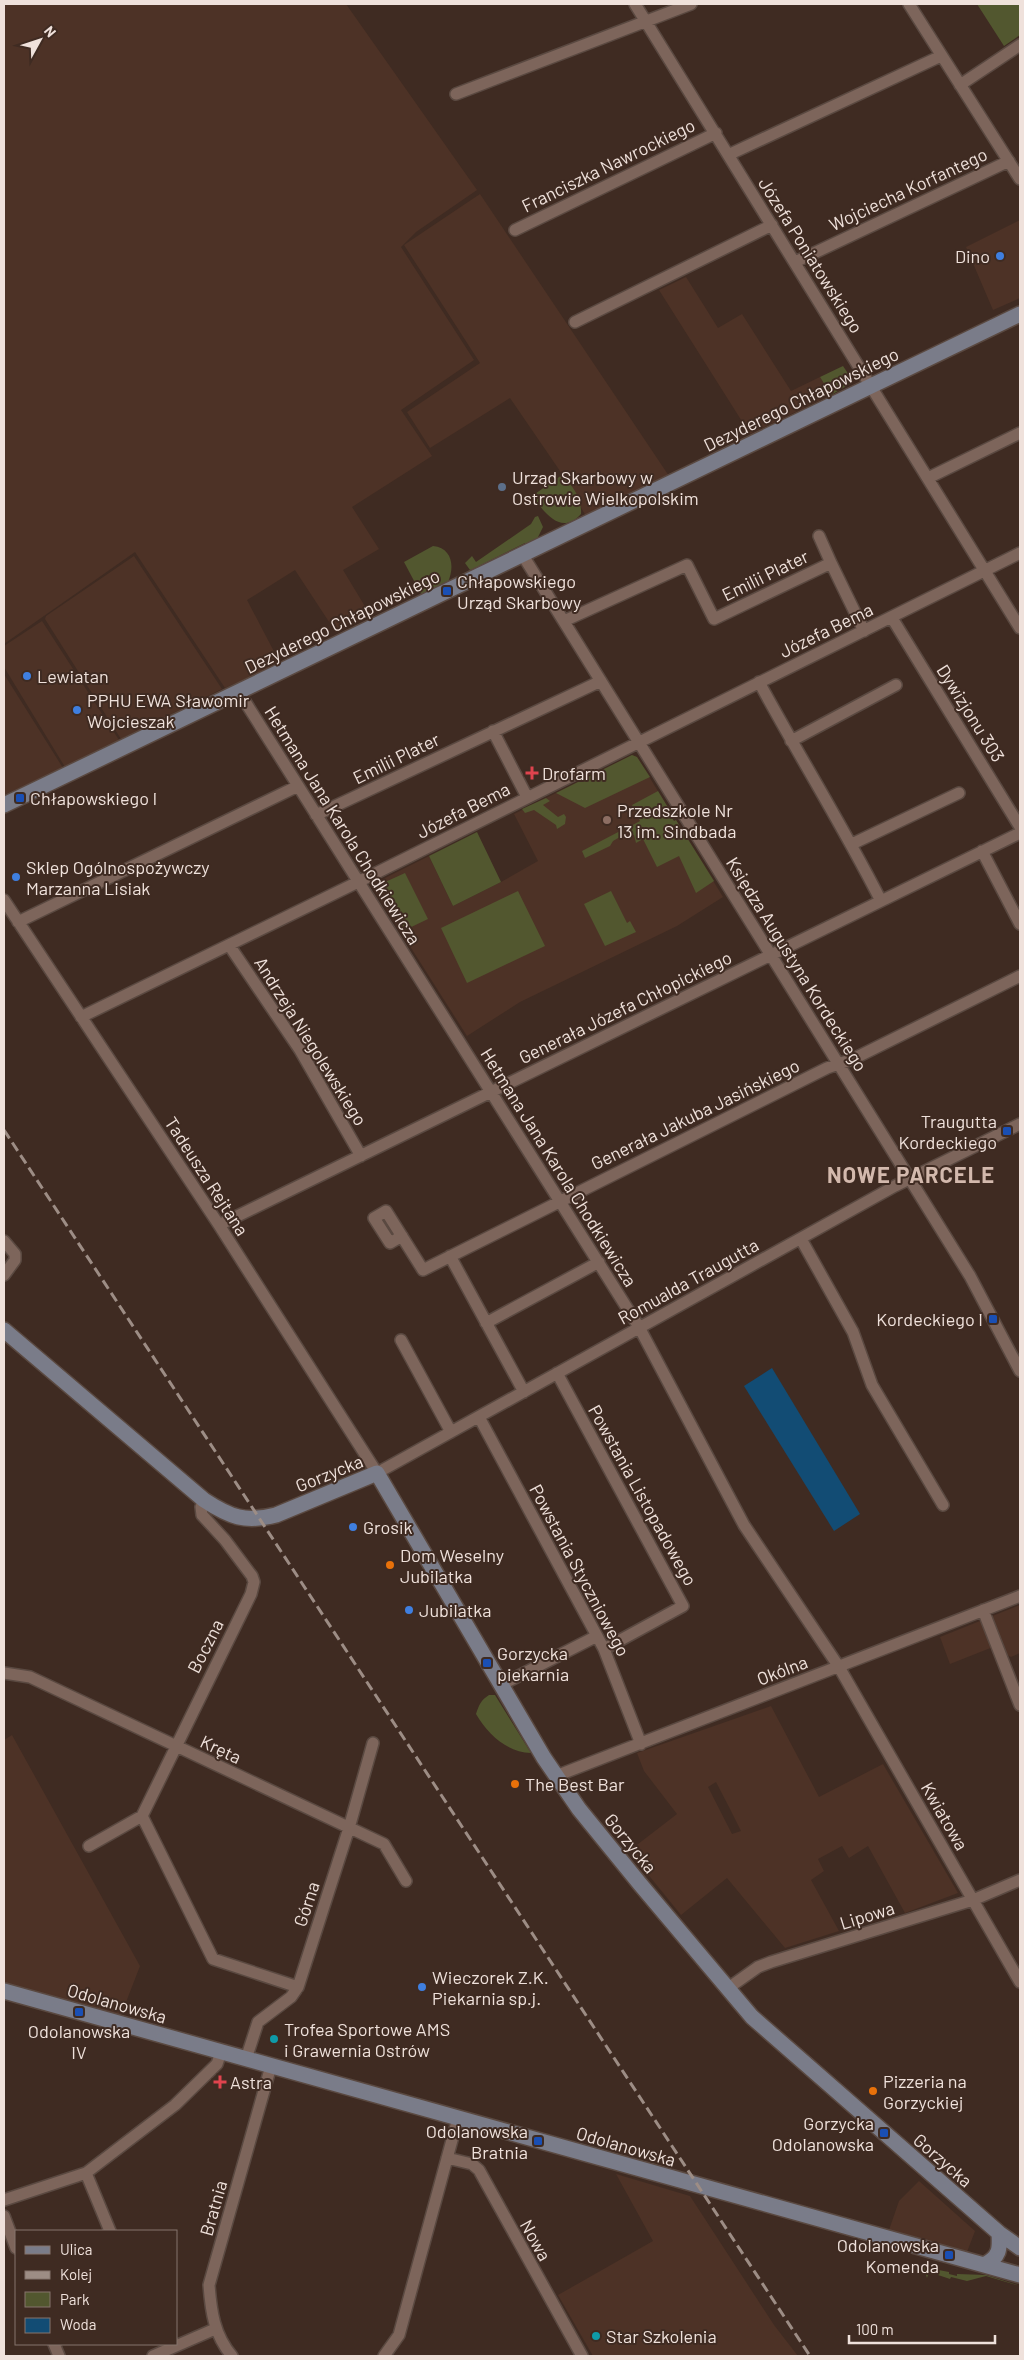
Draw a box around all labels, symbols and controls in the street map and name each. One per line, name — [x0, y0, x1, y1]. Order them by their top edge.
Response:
north arrow — [15, 15, 65, 65]
text: N — [41, 22, 60, 40]
street label: Franciszka Nawrockiego — [518, 113, 698, 217]
street label: Wojciecha Korfantego — [825, 143, 991, 235]
street label: Józefa Poniatowskiego — [754, 173, 868, 337]
place label: Dino — [955, 245, 990, 267]
marker: Dino — [994, 250, 1006, 262]
street label: Dezyderego Chłapowskiego — [700, 342, 902, 456]
place label: Urząd Skarbowy w Ostrowie Wielkopolskim — [512, 466, 699, 509]
marker: Urząd Skarbowy w Ostrowie Wielkopolskim — [496, 481, 508, 493]
street label: Emilii Plater — [718, 544, 812, 605]
street label: Dezyderego Chłapowskiego — [241, 564, 443, 678]
place label: Chłapowskiego Urząd Skarbowy — [457, 570, 581, 613]
marker: Chłapowskiego Urząd Skarbowy — [441, 585, 453, 597]
street label: Józefa Bema — [776, 598, 876, 662]
street label: Dywizjonu 303 — [932, 660, 1010, 766]
place label: Lewiatan — [37, 665, 109, 687]
marker: Lewiatan — [21, 670, 33, 682]
place label: PPHU EWA Sławomir Wojcieszak — [87, 689, 250, 732]
street label: Hetmana Jana Karola Chodkiewicza — [260, 702, 426, 948]
marker: PPHU EWA Sławomir Wojcieszak — [71, 704, 83, 716]
street label: Emilii Plater — [349, 727, 443, 788]
place label: Drofarm — [542, 762, 606, 784]
marker: Drofarm — [526, 767, 538, 779]
street label: Józefa Bema — [413, 777, 513, 843]
place label: Chłapowskiego I — [30, 787, 157, 809]
marker: Chłapowskiego I — [14, 792, 26, 804]
place label: Przedszkole Nr 13 im. Sindbada — [617, 799, 736, 842]
marker: Przedszkole Nr 13 im. Sindbada — [601, 814, 613, 826]
street label: Księdza Augustyna Kordeckiego — [722, 853, 872, 1075]
place label: Sklep Ogólnospożywczy Marzanna Lisiak — [26, 856, 210, 899]
marker: Sklep Ogólnospożywczy Marzanna Lisiak — [10, 871, 22, 883]
street label: Generała Józefa Chłopickiego — [515, 946, 735, 1068]
street label: Andrzeja Niegolewskiego — [250, 953, 372, 1129]
street label: Hetmana Jana Karola Chodkiewicza — [476, 1044, 642, 1290]
street label: Generała Jakuba Jasińskiego — [587, 1054, 803, 1174]
place label: Traugutta Kordeckiego — [899, 1110, 997, 1153]
street label: Tadeusza Rejtana — [160, 1112, 254, 1240]
marker: Traugutta Kordeckiego — [1001, 1125, 1013, 1137]
district label: NOWE PARCELE — [827, 1161, 995, 1187]
street label: Romualda Traugutta — [614, 1233, 762, 1329]
place label: Kordeckiego I — [876, 1308, 983, 1330]
marker: Kordeckiego I — [987, 1313, 999, 1325]
street label: Powstania Listopadowego — [584, 1401, 702, 1589]
street label: Gorzycka — [292, 1450, 366, 1496]
street label: Powstania Styczniowego — [525, 1480, 635, 1660]
place label: Grosik — [363, 1516, 413, 1538]
marker: Grosik — [347, 1521, 359, 1533]
place label: Dom Weselny Jubilatka — [400, 1544, 504, 1587]
marker: Dom Weselny Jubilatka — [384, 1559, 396, 1571]
place label: Jubilatka — [419, 1599, 491, 1621]
marker: Jubilatka — [403, 1604, 415, 1616]
street label: Boczna — [182, 1615, 228, 1677]
place label: Gorzycka piekarnia — [497, 1642, 569, 1685]
street label: Okólna — [754, 1650, 810, 1690]
marker: Gorzycka piekarnia — [481, 1657, 493, 1669]
street label: Kręta — [197, 1730, 245, 1768]
place label: The Best Bar — [525, 1773, 625, 1795]
marker: The Best Bar — [509, 1778, 521, 1790]
street label: Kwiatowa — [917, 1778, 973, 1854]
street label: Gorzycka — [600, 1809, 662, 1877]
street label: Górna — [288, 1879, 324, 1929]
street label: Lipowa — [837, 1896, 897, 1934]
place label: Wieczorek Z.K. Piekarnia sp.j. — [432, 1966, 549, 2009]
street label: Odolanowska — [65, 1978, 169, 2028]
marker: Wieczorek Z.K. Piekarnia sp.j. — [416, 1981, 428, 1993]
marker: Odolanowska IV — [73, 2006, 85, 2018]
place label: Trofea Sportowe AMS i Grawernia Ostrów — [284, 2018, 450, 2061]
place label: Odolanowska IV — [28, 2020, 130, 2063]
marker: Trofea Sportowe AMS i Grawernia Ostrów — [268, 2033, 280, 2045]
place label: Pizzeria na Gorzyckiej — [883, 2070, 967, 2113]
place label: Astra — [230, 2071, 272, 2093]
marker: Astra — [214, 2076, 226, 2088]
marker: Pizzeria na Gorzyckiej — [867, 2085, 879, 2097]
place label: Gorzycka Odolanowska — [772, 2112, 874, 2155]
place label: Odolanowska Bratnia — [426, 2120, 528, 2163]
street label: Odolanowska — [574, 2121, 678, 2171]
marker: Gorzycka Odolanowska — [878, 2127, 890, 2139]
street label: Gorzycka — [909, 2128, 977, 2192]
marker: Odolanowska Bratnia — [532, 2135, 544, 2147]
street label: Bratnia — [195, 2178, 231, 2238]
street label: Nowa — [516, 2216, 556, 2264]
legend — [15, 2230, 178, 2345]
place label: Odolanowska Komenda — [837, 2234, 939, 2277]
text: Ulica — [60, 2240, 92, 2258]
marker: Odolanowska Komenda — [943, 2249, 955, 2261]
text: Kolej — [60, 2265, 92, 2283]
text: Park — [60, 2290, 90, 2308]
scale bar — [849, 2312, 995, 2344]
text: Woda — [60, 2315, 96, 2333]
text: 100 m — [856, 2320, 894, 2338]
place label: Star Szkolenia — [606, 2325, 717, 2347]
marker: Star Szkolenia — [590, 2330, 602, 2342]

